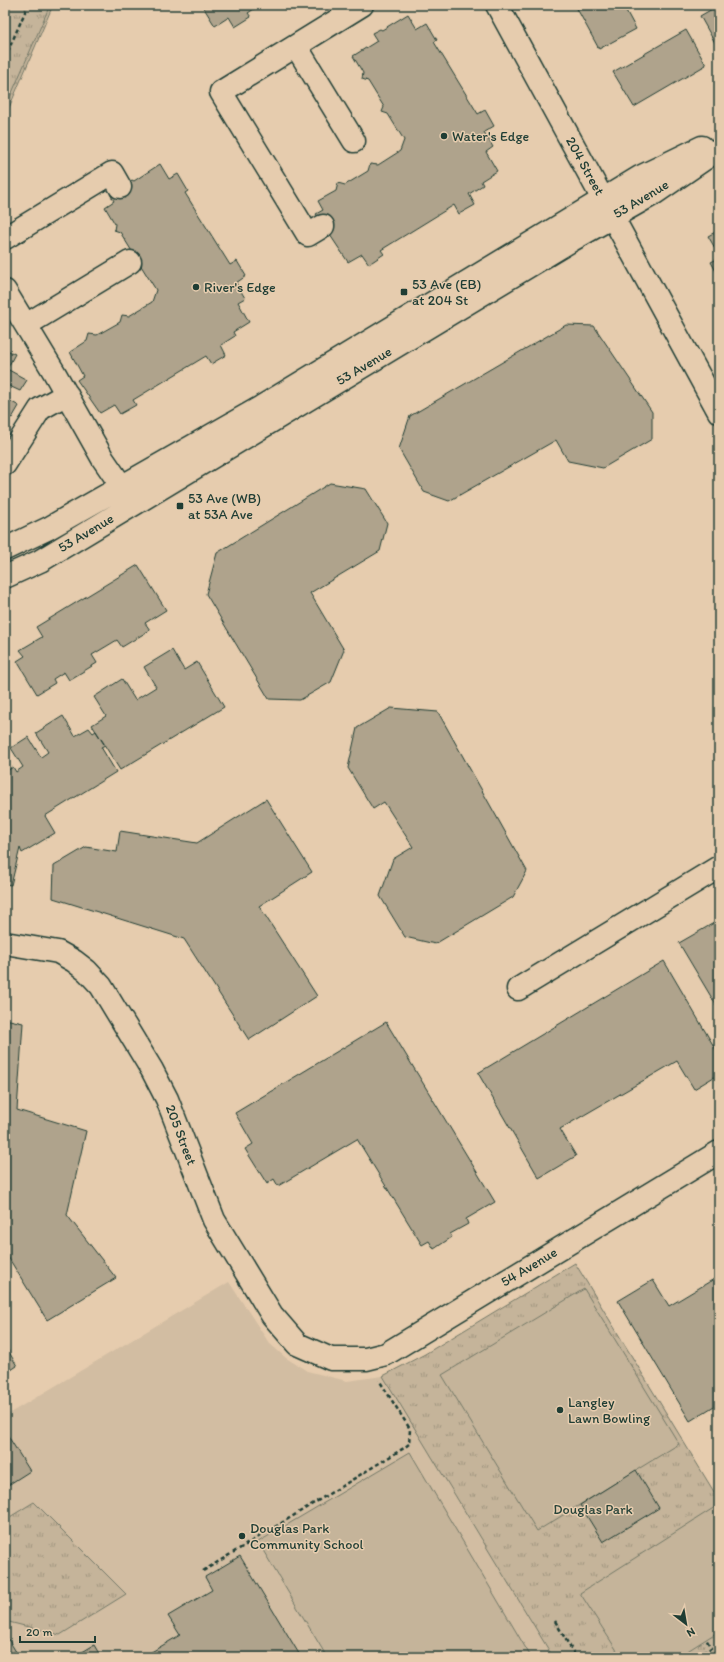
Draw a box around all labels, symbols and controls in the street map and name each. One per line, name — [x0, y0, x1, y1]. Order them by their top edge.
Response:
place label: Water's Edge — [452, 128, 530, 145]
marker: Water's Edge — [439, 131, 449, 141]
street label: 204 Street — [562, 134, 608, 198]
street label: 53 Avenue — [610, 176, 672, 222]
place label: 53 Ave (EB) at 204 St — [412, 276, 481, 309]
place label: River's Edge — [204, 279, 276, 296]
marker: River's Edge — [191, 282, 201, 292]
marker: 53 Ave (EB) at 204 St — [399, 287, 409, 297]
street label: 53 Avenue — [333, 343, 395, 389]
place label: 53 Ave (WB) at 53A Ave — [188, 490, 261, 523]
marker: 53 Ave (WB) at 53A Ave — [175, 501, 185, 511]
street label: 53 Avenue — [55, 510, 117, 556]
street label: 205 Street — [162, 1102, 200, 1168]
street label: 54 Avenue — [498, 1243, 560, 1290]
place label: Langley Lawn Bowling — [568, 1394, 651, 1427]
marker: Langley Lawn Bowling — [555, 1405, 565, 1415]
park label: Douglas Park — [553, 1501, 633, 1518]
place label: Douglas Park Community School — [250, 1520, 364, 1553]
marker: Douglas Park Community School — [237, 1531, 247, 1541]
north arrow — [666, 1604, 706, 1644]
scale bar — [20, 1618, 95, 1644]
text: 20 m — [26, 1625, 53, 1639]
text: N — [684, 1625, 697, 1640]

